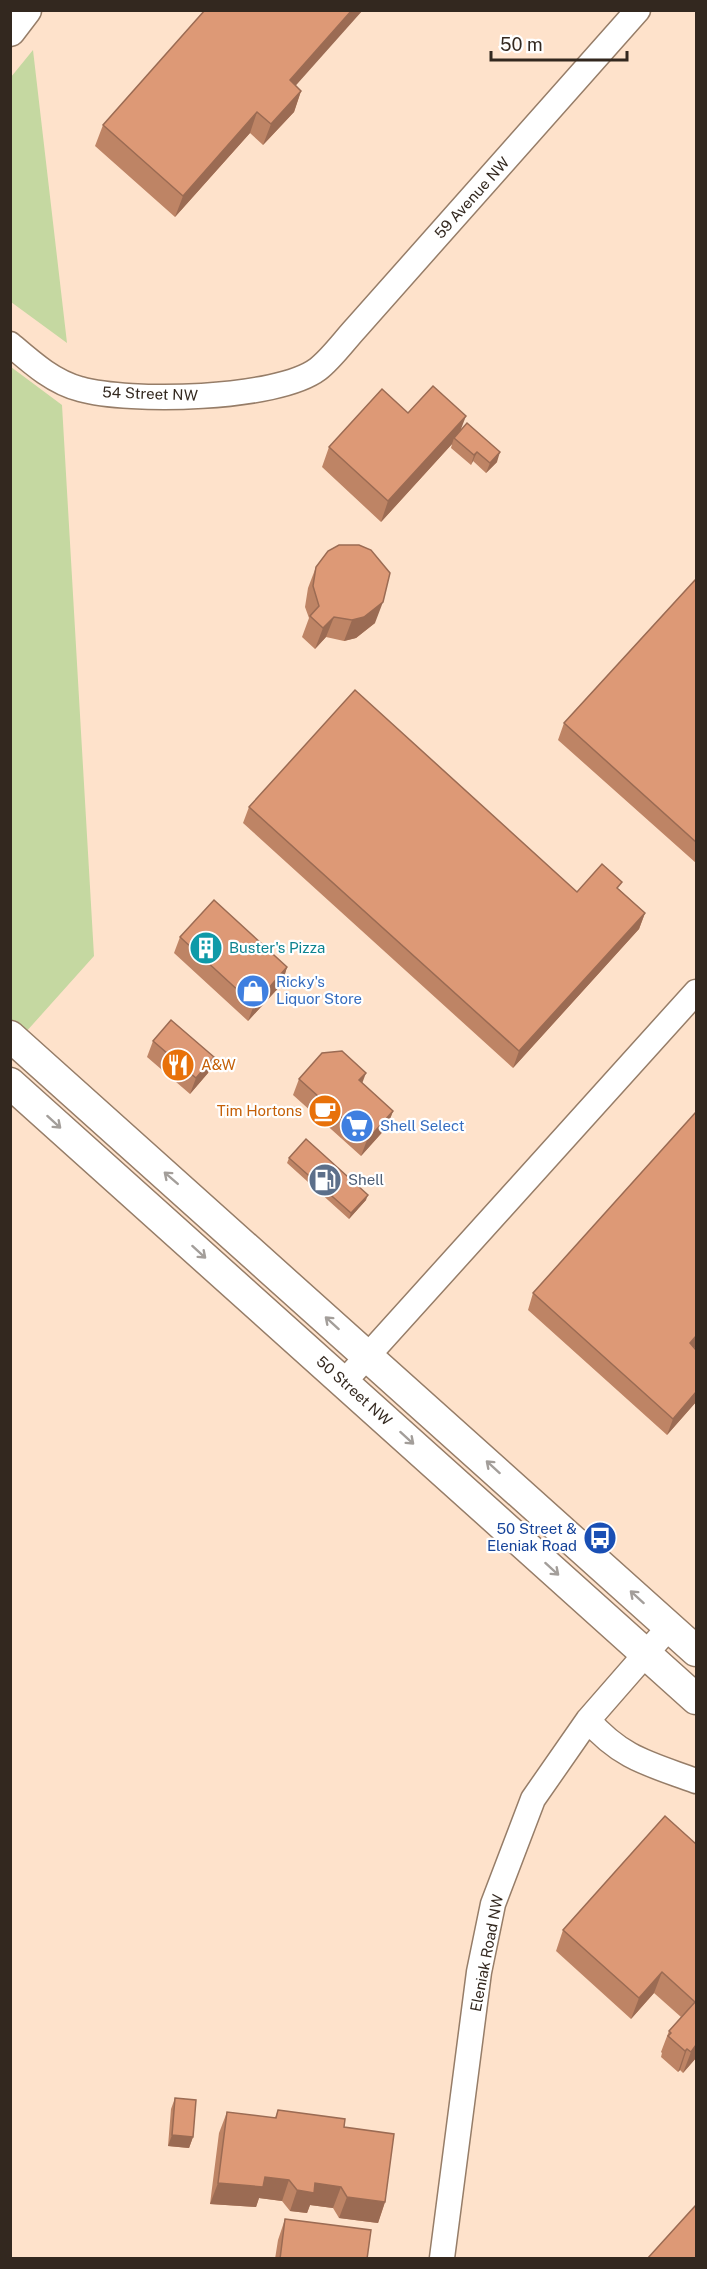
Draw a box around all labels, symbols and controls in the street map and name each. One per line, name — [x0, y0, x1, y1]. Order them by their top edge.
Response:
scale bar — [491, 24, 628, 62]
text: 50 m — [500, 34, 543, 55]
street label: 59 Avenue NW — [431, 154, 513, 242]
street label: 54 Street NW — [102, 383, 198, 404]
building icon: Buster's Pizza — [188, 930, 224, 966]
place label: Buster's Pizza — [229, 939, 325, 956]
shop icon: Ricky's Liquor Store — [235, 973, 271, 1009]
place label: Ricky's Liquor Store — [276, 973, 362, 1007]
restaurant icon: A&W — [160, 1047, 196, 1083]
place label: A&W — [201, 1056, 236, 1073]
cafe icon: Tim Hortons — [307, 1093, 343, 1129]
place label: Tim Hortons — [217, 1102, 302, 1119]
supermarket icon: Shell Select — [339, 1108, 375, 1144]
one-way arrow — [46, 1115, 61, 1129]
place label: Shell Select — [380, 1117, 465, 1134]
fuel station icon: Shell — [307, 1162, 343, 1198]
place label: Shell — [348, 1171, 384, 1188]
one-way arrow — [163, 1172, 179, 1185]
one-way arrow — [192, 1245, 207, 1259]
one-way arrow — [325, 1316, 340, 1330]
street label: 50 Street NW — [313, 1352, 396, 1429]
one-way arrow — [399, 1431, 414, 1445]
one-way arrow — [485, 1460, 500, 1474]
place label: 50 Street & Eleniak Road — [487, 1520, 577, 1554]
bus stop icon: 50 Street & Eleniak Road — [582, 1520, 618, 1556]
one-way arrow — [544, 1562, 559, 1576]
one-way arrow — [630, 1590, 645, 1604]
street label: Eleniak Road NW — [467, 1893, 506, 2013]

